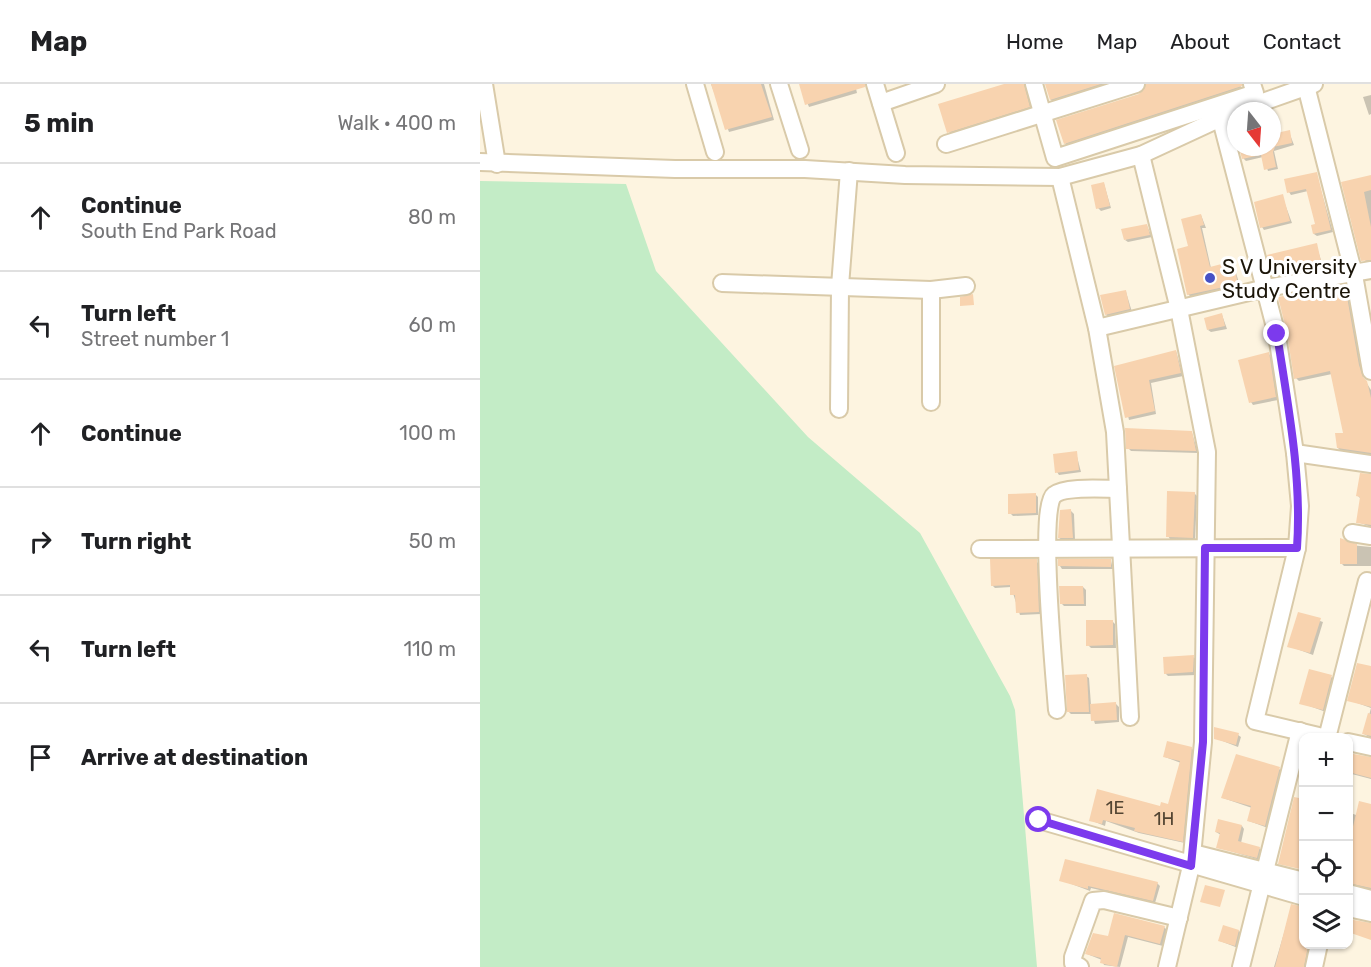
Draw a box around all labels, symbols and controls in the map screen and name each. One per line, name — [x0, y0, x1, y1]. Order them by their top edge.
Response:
text: Map — [30, 25, 87, 58]
text: Home — [1006, 29, 1063, 54]
text: Map — [1096, 29, 1137, 54]
text: About — [1170, 29, 1230, 54]
text: Contact — [1263, 29, 1341, 54]
north arrow — [1227, 102, 1281, 156]
text: 5 min — [24, 108, 94, 139]
text: Walk · 400 m — [337, 111, 456, 135]
text: Continue — [81, 192, 182, 219]
icon: ahead — [24, 201, 57, 234]
text: 80 m — [408, 205, 456, 229]
text: South End Park Road — [81, 219, 277, 243]
place label: S V University Study Centre — [1222, 254, 1357, 303]
marker: S V University Study Centre — [1203, 271, 1217, 285]
text: Turn left — [81, 300, 176, 327]
icon: left — [24, 309, 57, 342]
text: 60 m — [409, 313, 456, 337]
route end — [1263, 320, 1289, 346]
text: Street number 1 — [81, 327, 229, 351]
icon: ahead — [24, 417, 57, 450]
text: Continue — [81, 420, 182, 447]
text: 100 m — [399, 421, 456, 445]
icon: right — [24, 525, 57, 558]
text: Turn right — [81, 528, 191, 555]
text: 50 m — [409, 529, 456, 553]
icon: left — [24, 633, 57, 666]
text: Turn left — [81, 636, 176, 663]
text: 110 m — [404, 637, 456, 661]
map controls — [1299, 733, 1353, 949]
button: + — [1299, 733, 1353, 787]
icon: arrive — [24, 741, 57, 774]
text: Arrive at destination — [81, 744, 308, 771]
button: − — [1299, 787, 1353, 841]
house number: 1E — [1106, 797, 1124, 819]
route start — [1025, 806, 1051, 832]
house number: 1H — [1154, 808, 1174, 830]
button: locate — [1299, 841, 1353, 895]
button: layers — [1299, 895, 1353, 949]

